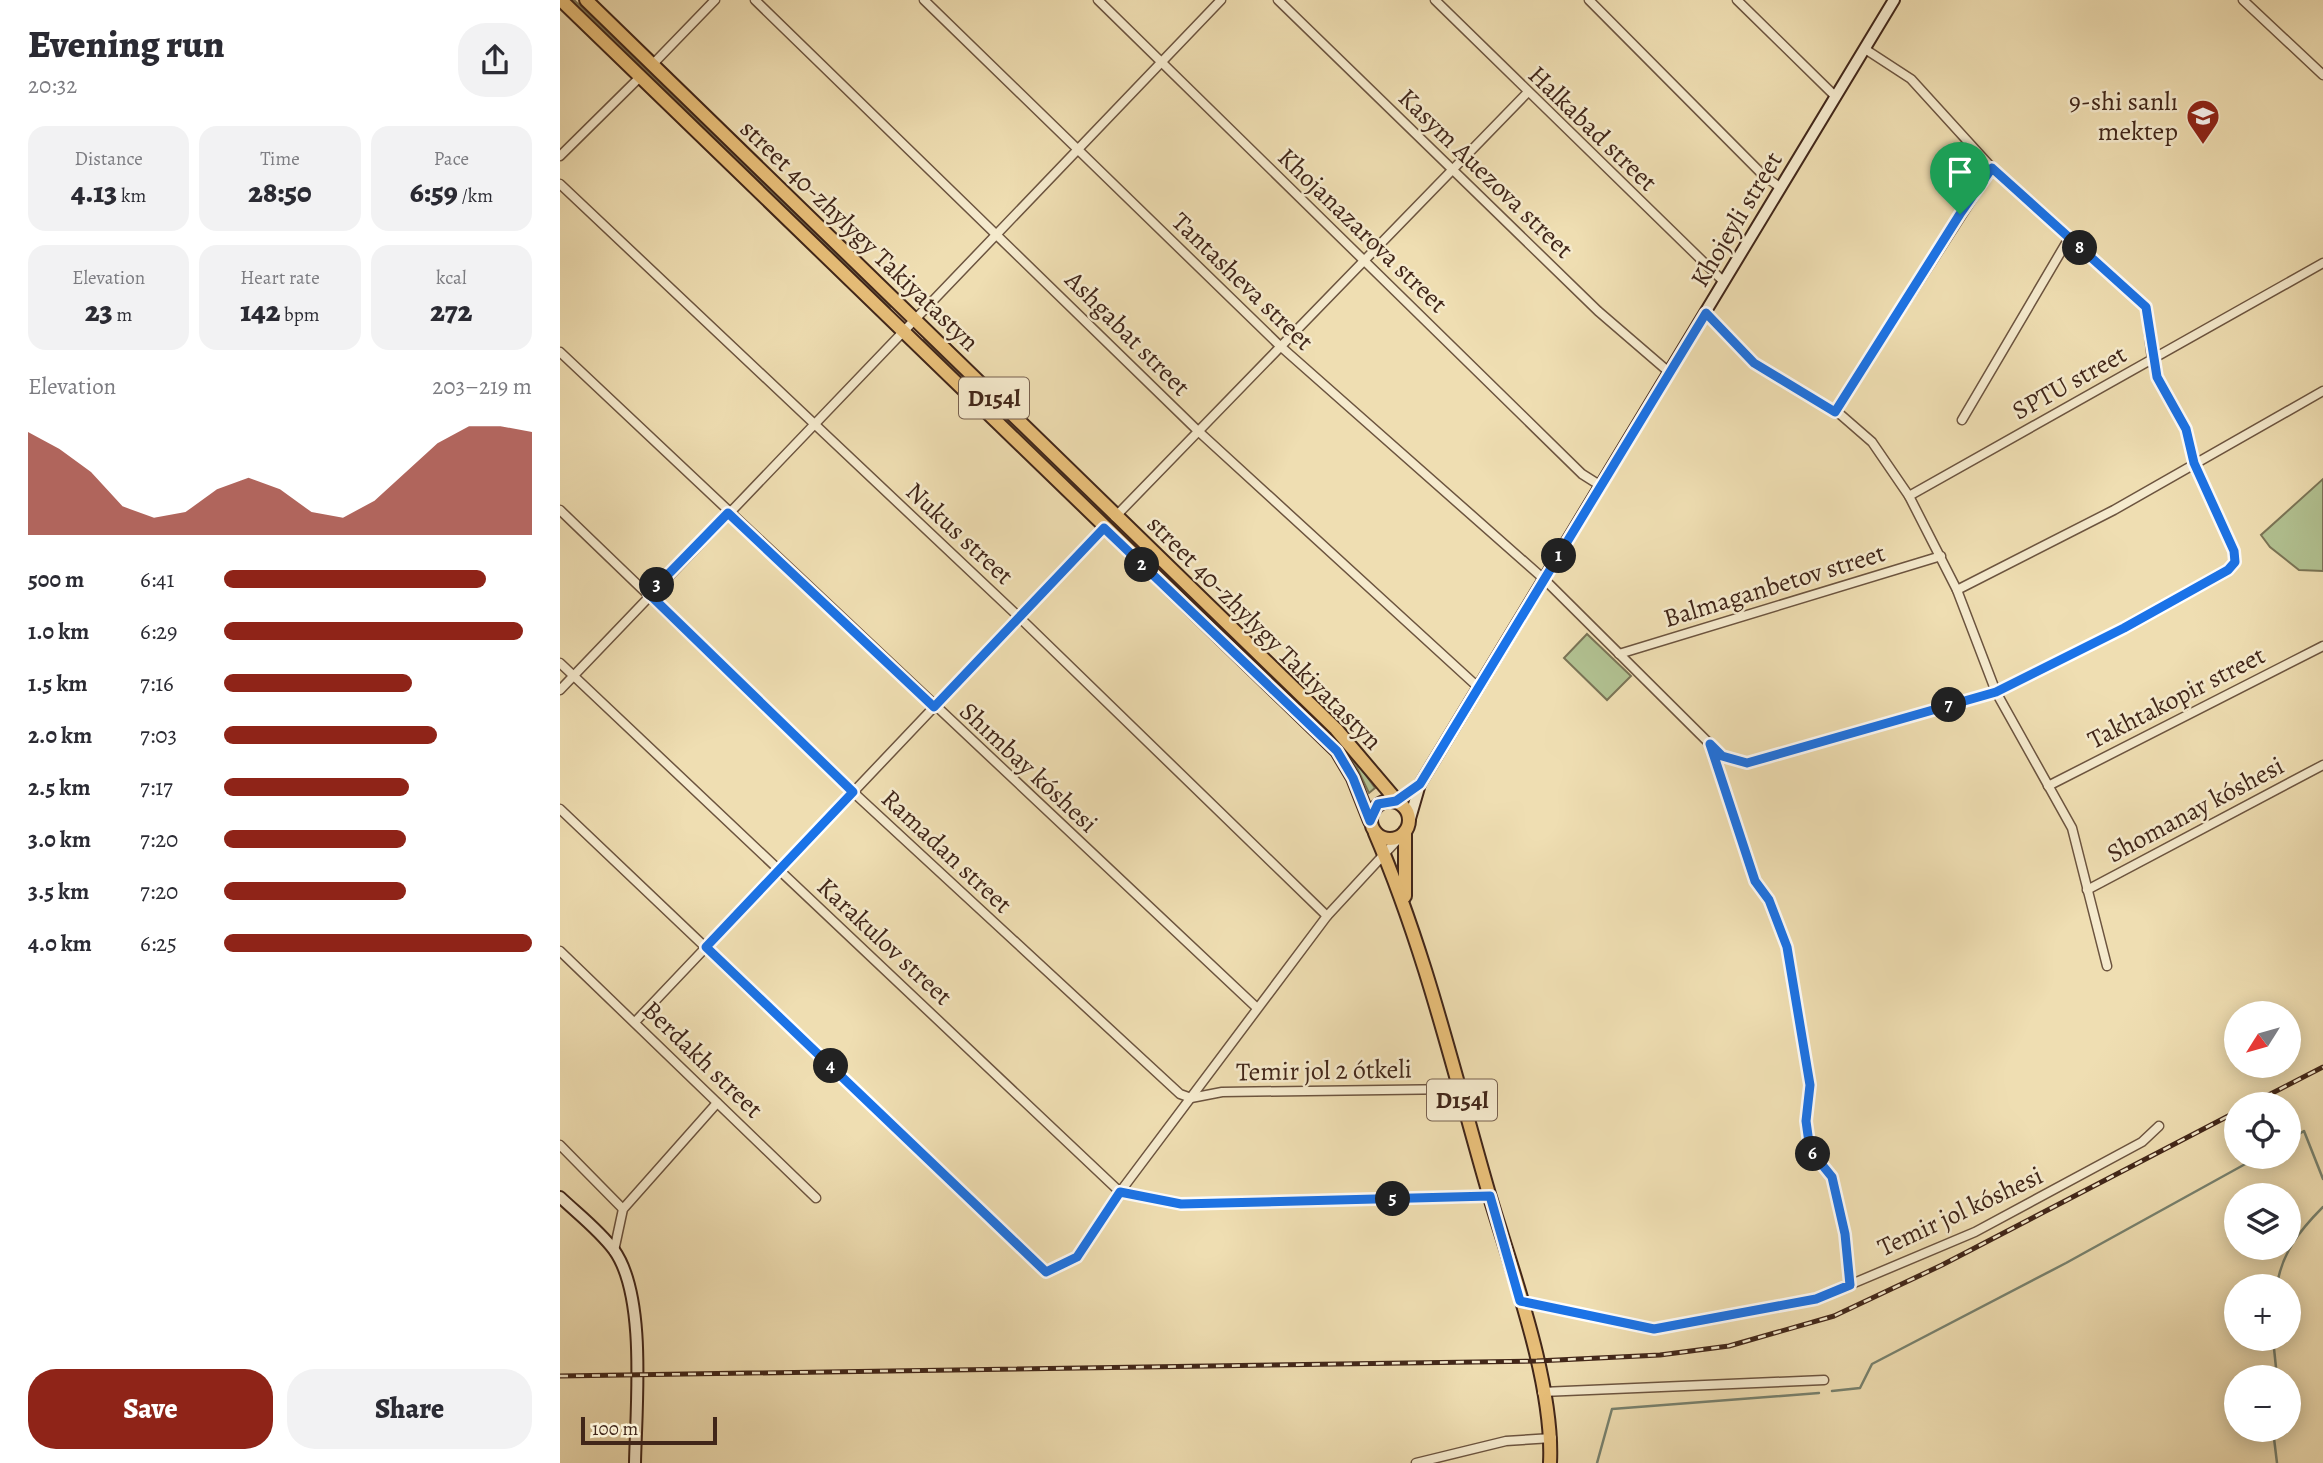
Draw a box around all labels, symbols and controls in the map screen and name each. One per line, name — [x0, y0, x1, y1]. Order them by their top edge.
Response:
text: Evening run — [28, 18, 225, 70]
button: share — [458, 23, 532, 97]
street label: Halkabad street — [1520, 58, 1665, 199]
text: 20:32 — [28, 70, 77, 101]
street label: Kasym Auezova street — [1390, 81, 1581, 266]
place label: 9-shi sanlı mektep — [2069, 84, 2178, 149]
school or university icon: 9-shi sanlı mektep — [2184, 97, 2222, 146]
street label: street 40-zhylygy Takiyatastyn — [733, 112, 987, 359]
street label: Khojanazarova street — [1270, 140, 1455, 321]
pin — [1930, 142, 1990, 214]
street label: Khojeyli street — [1682, 145, 1791, 294]
text: Distance — [75, 146, 143, 172]
text: Time — [260, 146, 300, 172]
text: Pace — [434, 146, 469, 172]
icon: arrive — [1941, 153, 1979, 191]
text: 4.13 — [71, 172, 117, 212]
text: 28:50 — [248, 172, 312, 212]
text: 6:59 — [410, 172, 458, 212]
text: km — [117, 183, 146, 209]
text: /km — [458, 183, 493, 209]
street label: Tantasheva street — [1164, 205, 1322, 358]
pin: 8 — [2062, 230, 2098, 266]
text: 8 — [2075, 234, 2084, 260]
street label: Ashgabat street — [1057, 262, 1198, 404]
text: Elevation — [72, 265, 145, 291]
text: Heart rate — [240, 265, 320, 291]
text: kcal — [436, 265, 467, 291]
text: 23 — [85, 291, 113, 331]
text: 142 — [240, 291, 280, 331]
text: 272 — [430, 291, 472, 331]
text: m — [113, 302, 132, 328]
text: bpm — [280, 302, 320, 328]
street label: SPTU street — [2006, 336, 2133, 428]
text: Elevation — [28, 371, 116, 402]
text: 203–219 m — [432, 371, 532, 402]
road number: D154l — [959, 377, 1029, 418]
street label: Nukus street — [898, 474, 1022, 593]
street label: street 40-zhylygy Takiyatastyn — [1139, 507, 1390, 758]
street label: Balmaganbetov street — [1659, 535, 1890, 636]
pin: 1 — [1542, 538, 1576, 574]
text: 1 — [1555, 542, 1562, 568]
pin: 2 — [1124, 548, 1160, 582]
text: 2 — [1137, 551, 1146, 577]
text: 500 m — [28, 564, 84, 595]
text: 6:41 — [140, 564, 174, 595]
pin: 3 — [640, 568, 674, 602]
text: 3 — [652, 571, 661, 597]
text: 1.0 km — [28, 616, 89, 647]
text: 6:29 — [140, 616, 178, 647]
street label: Takhtakopir street — [2082, 637, 2271, 757]
text: 1.5 km — [28, 668, 88, 699]
text: 7:16 — [140, 668, 174, 699]
pin: 7 — [1932, 688, 1966, 722]
text: 7 — [1944, 691, 1953, 717]
street label: Shımbay kóshesi — [952, 694, 1105, 841]
text: 2.0 km — [28, 720, 92, 751]
text: 7:03 — [140, 720, 177, 751]
street label: Shomanay kóshesi — [2101, 748, 2290, 871]
text: 2.5 km — [28, 772, 90, 803]
text: 7:17 — [140, 772, 173, 803]
street label: Ramadan street — [874, 782, 1020, 922]
text: 3.0 km — [28, 824, 91, 855]
text: 7:20 — [140, 824, 178, 855]
street label: Karakulov street — [809, 870, 960, 1014]
text: 3.5 km — [28, 876, 89, 907]
text: 7:20 — [140, 876, 178, 907]
text: 4.0 km — [28, 928, 92, 959]
text: 6:25 — [140, 928, 177, 959]
street label: Berdakh street — [635, 993, 771, 1126]
north arrow — [2224, 1001, 2301, 1078]
map controls — [2224, 1001, 2301, 1442]
pin: 4 — [814, 1048, 848, 1084]
street label: Temir jol 2 ótkeli — [1236, 1051, 1412, 1090]
text: 4 — [826, 1052, 835, 1078]
road number: D154l — [1427, 1080, 1497, 1120]
button: locate — [2224, 1092, 2301, 1169]
pin: 6 — [1796, 1136, 1830, 1172]
text: 6 — [1808, 1140, 1817, 1166]
street label: Temir jol kóshesi — [1872, 1158, 2048, 1265]
pin: 5 — [1376, 1182, 1410, 1216]
button: layers — [2224, 1183, 2301, 1260]
text: 5 — [1388, 1185, 1397, 1211]
button: + — [2224, 1274, 2301, 1351]
button: − — [2224, 1365, 2301, 1442]
button: Save — [28, 1369, 273, 1449]
button: Share — [287, 1369, 532, 1449]
scale bar — [581, 1414, 718, 1446]
text: 100 m — [592, 1416, 638, 1442]

